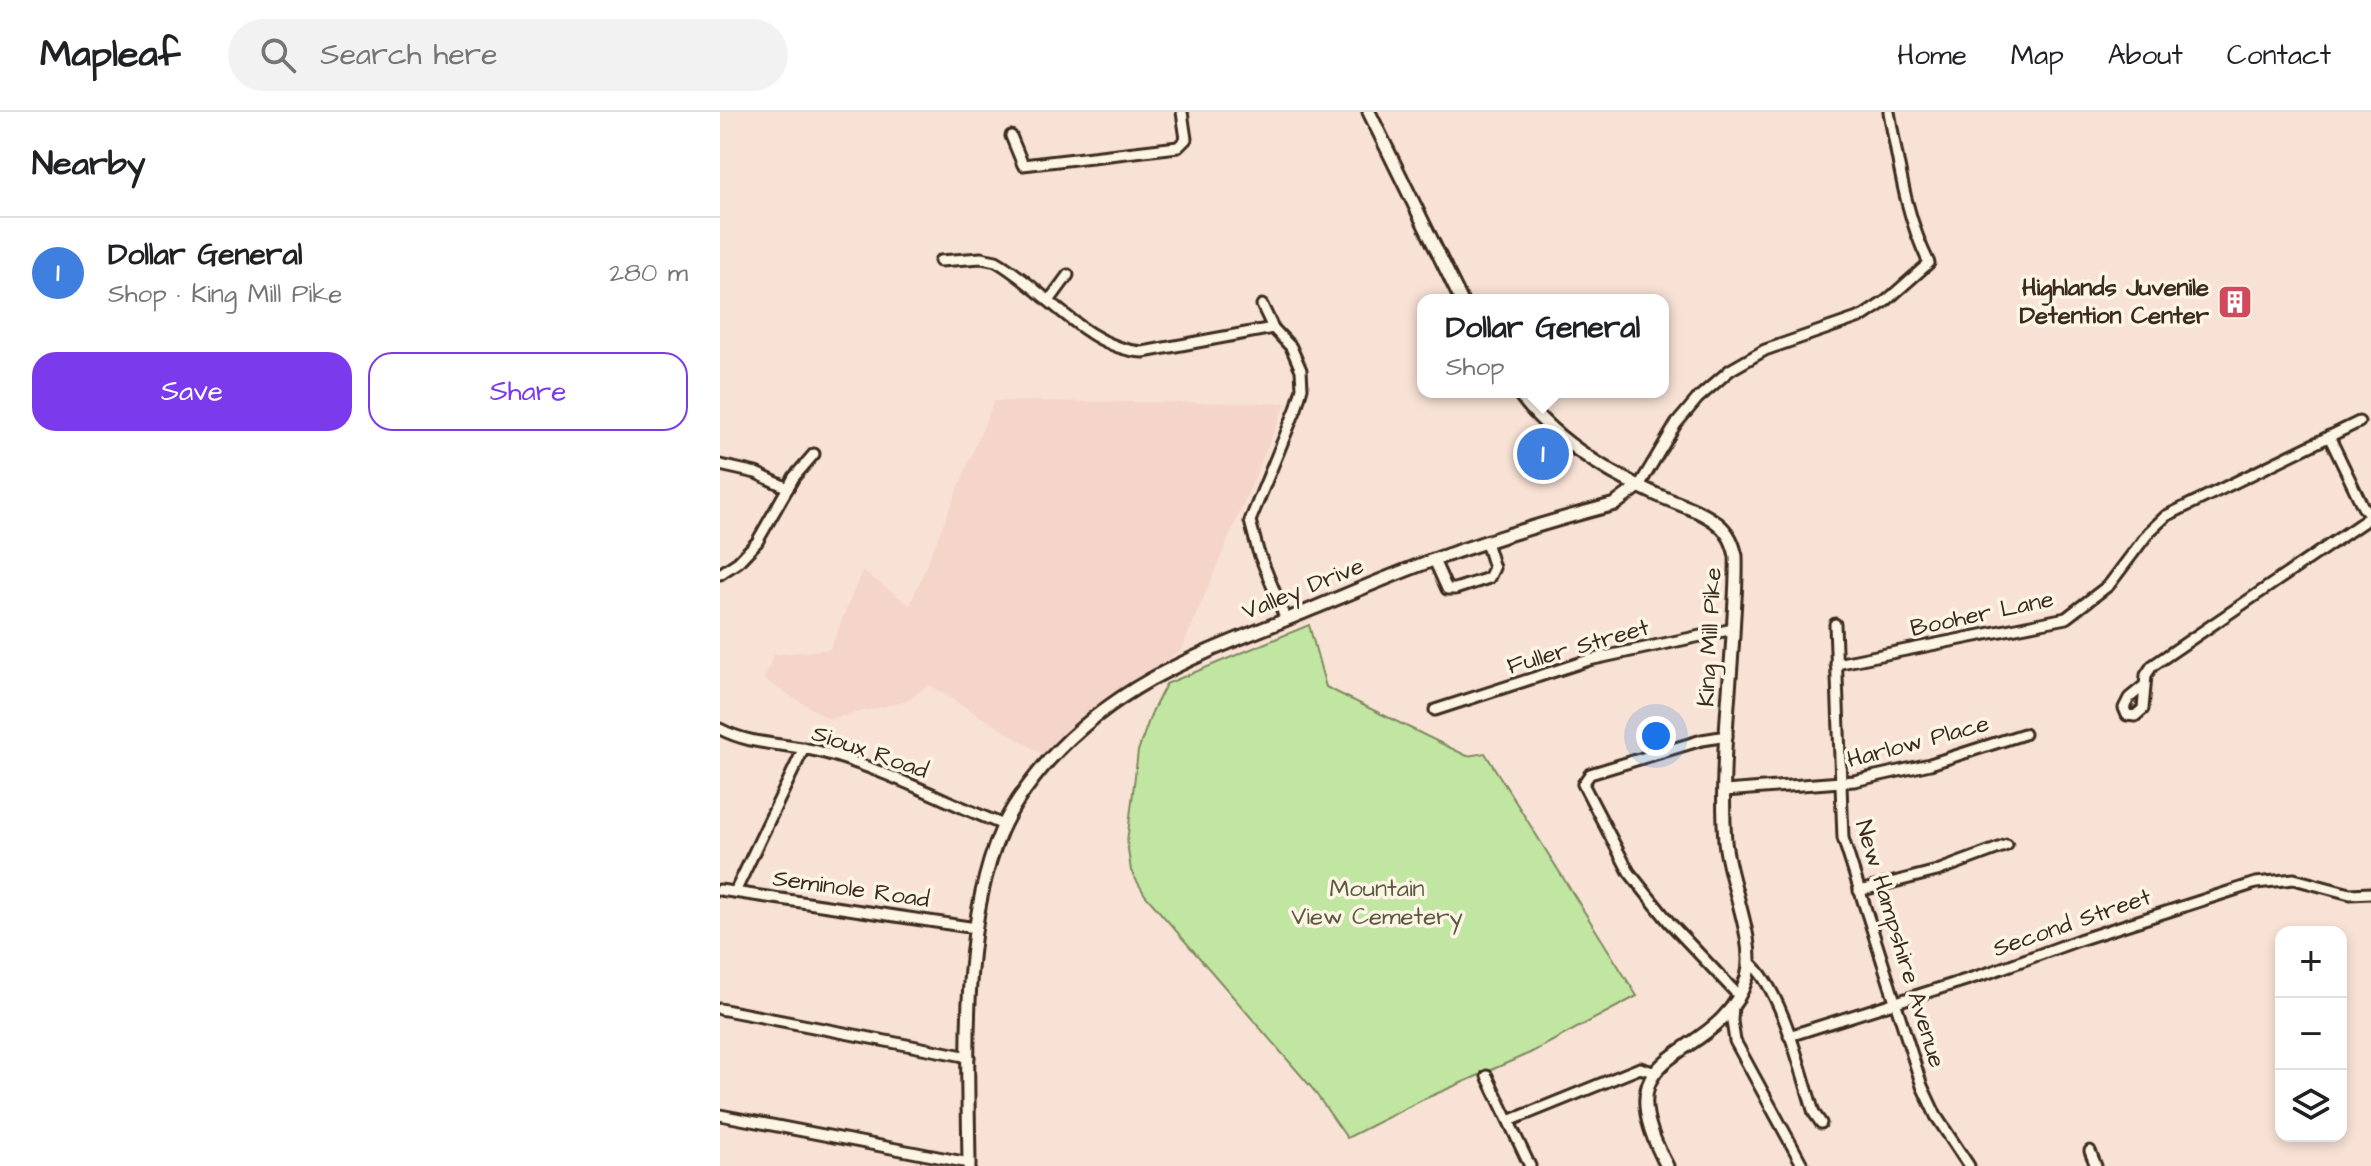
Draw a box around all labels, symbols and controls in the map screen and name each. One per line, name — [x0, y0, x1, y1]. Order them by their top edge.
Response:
search box — [228, 19, 788, 91]
text: Mapleaf — [40, 29, 180, 81]
icon: search — [256, 33, 300, 77]
text: Search here — [320, 34, 497, 76]
text: Home — [1897, 36, 1967, 75]
text: Map — [2011, 36, 2064, 75]
text: About — [2108, 36, 2183, 75]
text: Contact — [2227, 36, 2331, 75]
text: Nearby — [32, 140, 146, 188]
text: Dollar General — [108, 234, 302, 276]
text: 1 — [56, 255, 60, 291]
text: 280 m — [609, 255, 688, 291]
place label: Highlands Juvenile Detention Center — [2019, 271, 2210, 333]
text: Shop · King Mill Pike — [108, 276, 342, 312]
building icon: Highlands Juvenile Detention Center — [2216, 283, 2254, 321]
popup — [1417, 294, 1669, 398]
text: Dollar General — [1446, 307, 1640, 349]
text: Shop — [1446, 349, 1505, 385]
button: Save — [32, 352, 352, 431]
button: Share — [368, 352, 688, 431]
pin: 1 — [1517, 424, 1569, 484]
street label: Valley Drive — [1237, 549, 1369, 630]
street label: King Mill Pike — [1689, 566, 1732, 708]
street label: Booher Lane — [1907, 582, 2057, 646]
street label: Fuller Street — [1503, 610, 1653, 683]
street label: Harlow Place — [1843, 707, 1993, 777]
street label: Sioux Road — [807, 716, 933, 788]
your location — [1636, 716, 1676, 756]
street label: New Hampshire Avenue — [1846, 816, 1954, 1072]
street label: Seminole Road — [771, 861, 931, 917]
park label: Mountain View Cemetery — [1291, 872, 1463, 935]
street label: Second Street — [1988, 880, 2156, 966]
map controls — [2275, 926, 2347, 1142]
button: + — [2275, 926, 2347, 998]
button: − — [2275, 998, 2347, 1070]
button: layers — [2275, 1070, 2347, 1142]

